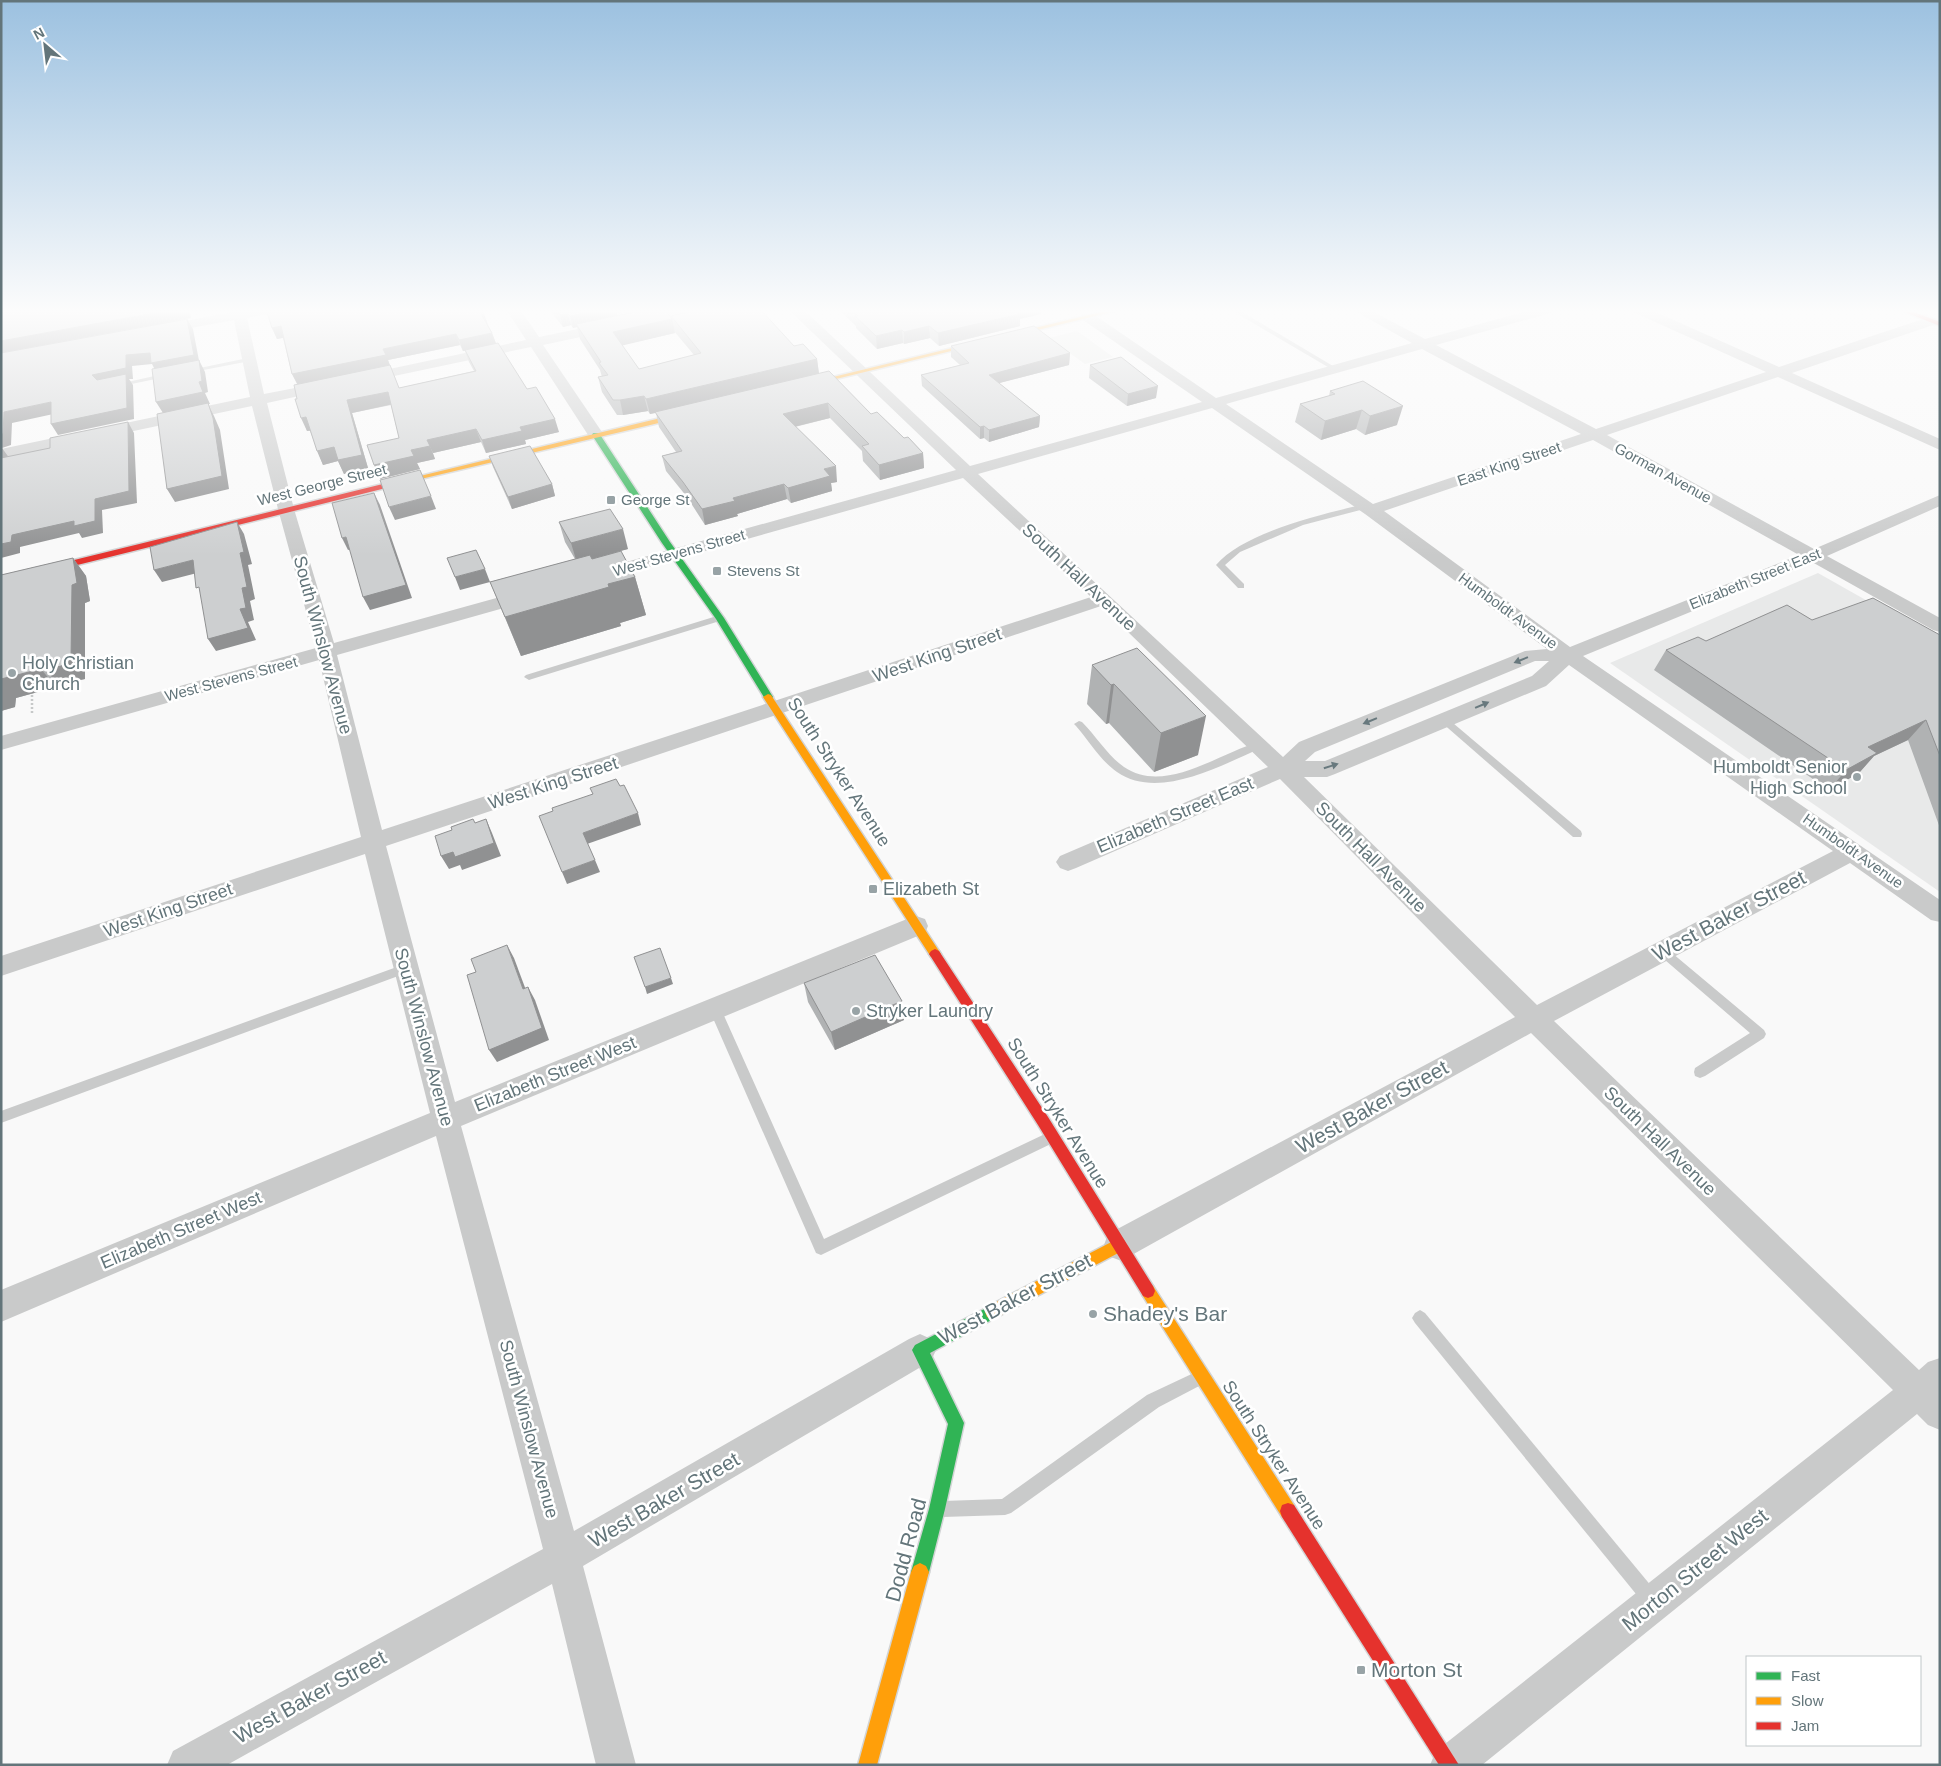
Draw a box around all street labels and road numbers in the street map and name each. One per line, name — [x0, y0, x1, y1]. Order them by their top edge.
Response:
street label: East King Street — [1455, 438, 1564, 489]
street label: Gorman Avenue — [1612, 439, 1715, 506]
street label: West George Street — [256, 460, 389, 509]
street label: South Hall Avenue — [1018, 519, 1140, 635]
street label: West Stevens Street — [611, 525, 748, 579]
street label: Elizabeth Street East — [1687, 544, 1824, 613]
street label: South Winslow Avenue — [290, 554, 356, 736]
street label: Humboldt Avenue — [1456, 569, 1561, 652]
street label: West King Street — [870, 624, 1004, 686]
street label: West Stevens Street — [163, 652, 300, 704]
street label: South Stryker Avenue — [783, 694, 895, 850]
street label: West King Street — [486, 753, 620, 813]
street label: Elizabeth Street East — [1094, 773, 1256, 857]
street label: South Hall Avenue — [1312, 798, 1430, 916]
street label: Humboldt Avenue — [1800, 810, 1907, 891]
street label: West Baker Street — [1648, 865, 1809, 966]
street label: West King Street — [101, 879, 235, 941]
street label: South Winslow Avenue — [391, 946, 457, 1128]
street label: Elizabeth Street West — [471, 1032, 639, 1116]
street label: South Stryker Avenue — [1003, 1034, 1113, 1192]
street label: West Baker Street — [1292, 1055, 1452, 1158]
street label: South Hall Avenue — [1600, 1082, 1720, 1200]
street label: Elizabeth Street West — [98, 1187, 264, 1273]
street label: West Baker Street — [934, 1248, 1095, 1349]
street label: South Winslow Avenue — [496, 1338, 562, 1520]
street label: South Stryker Avenue — [1218, 1377, 1330, 1533]
street label: West Baker Street — [584, 1447, 743, 1552]
street label: Dodd Road — [881, 1496, 930, 1604]
street label: Morton Street West — [1617, 1504, 1772, 1635]
street label: West Baker Street — [230, 1645, 390, 1748]

